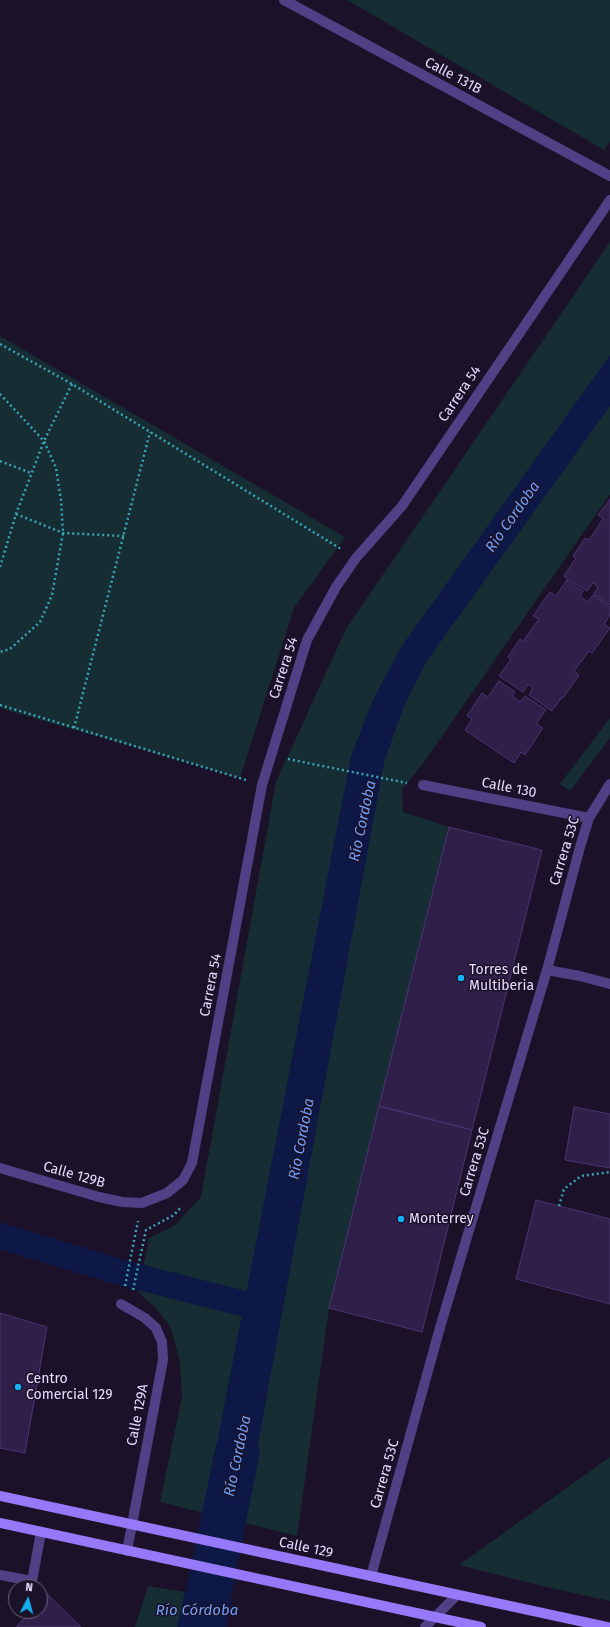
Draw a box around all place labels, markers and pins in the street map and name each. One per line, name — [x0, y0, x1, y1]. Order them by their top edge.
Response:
place label: Torres de Multiberia — [469, 962, 534, 994]
marker: Torres de Multiberia — [456, 973, 466, 983]
place label: Monterrey — [409, 1211, 474, 1227]
marker: Monterrey — [396, 1214, 406, 1224]
place label: Centro Comercial 129 — [26, 1371, 112, 1404]
marker: Centro Comercial 129 — [13, 1382, 23, 1392]

